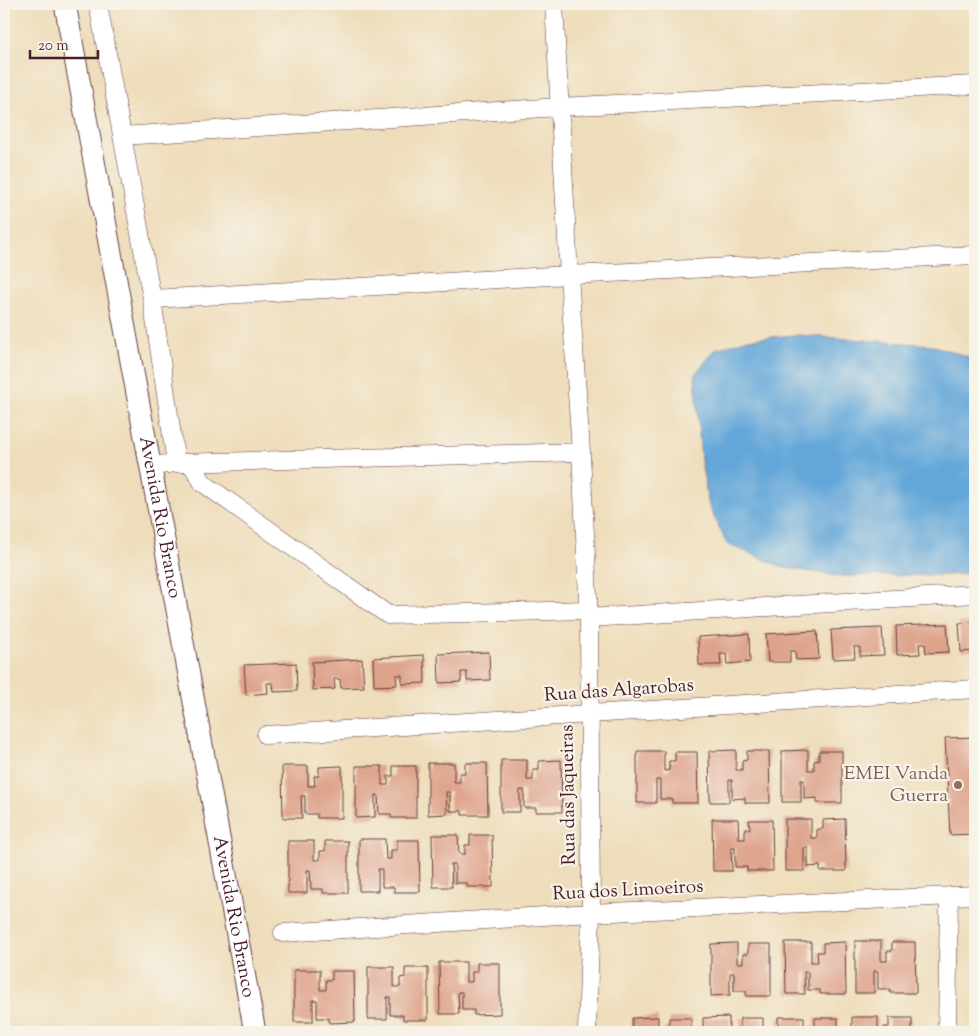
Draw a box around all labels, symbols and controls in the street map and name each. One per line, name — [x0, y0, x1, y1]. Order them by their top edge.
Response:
scale bar — [30, 28, 98, 60]
text: 20 m — [38, 36, 69, 57]
street label: Avenida Rio Branco — [132, 434, 188, 600]
street label: Rua das Algarobas — [543, 672, 695, 710]
street label: Rua das Jaqueiras — [554, 724, 584, 866]
place label: EMEI Vanda Guerra — [844, 761, 948, 810]
marker: EMEI Vanda Guerra — [952, 779, 964, 791]
street label: Avenida Rio Branco — [205, 833, 262, 1000]
street label: Rua dos Limoeiros — [552, 874, 704, 908]

